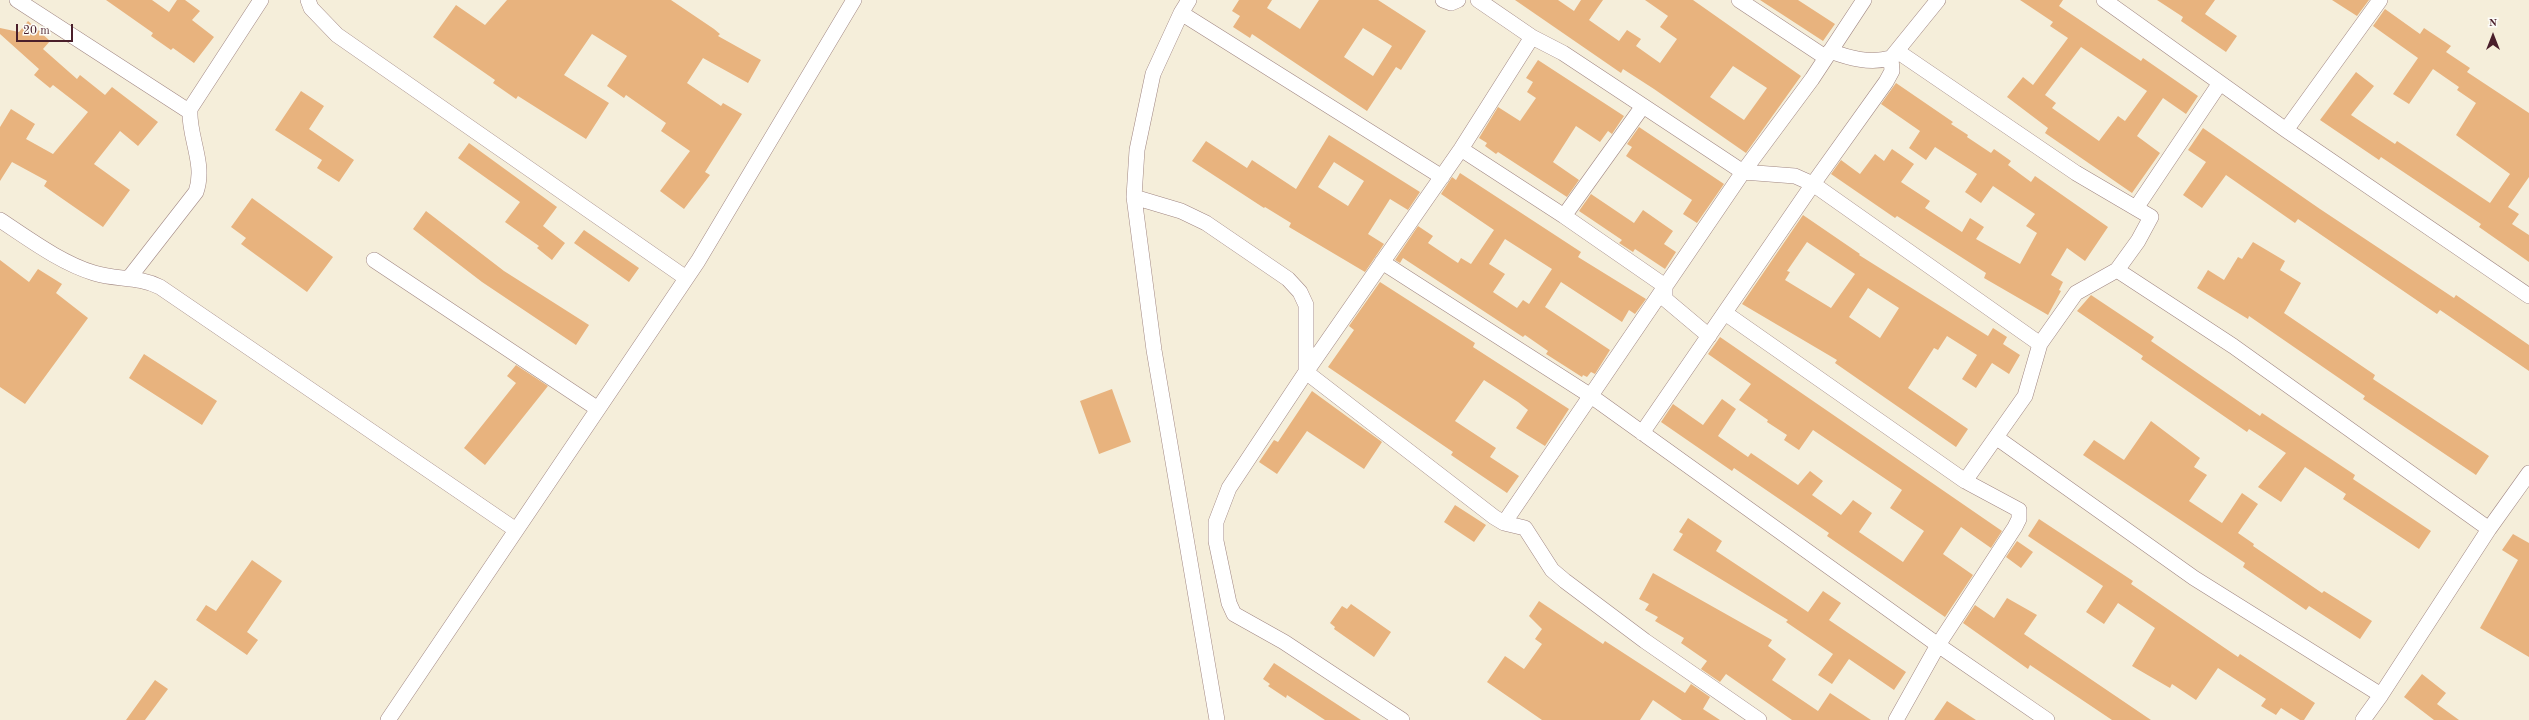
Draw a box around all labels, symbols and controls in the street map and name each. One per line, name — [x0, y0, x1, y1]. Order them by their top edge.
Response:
scale bar — [18, 16, 75, 42]
north arrow — [2473, 16, 2513, 56]
text: N — [2489, 18, 2497, 29]
text: 20 m — [23, 25, 50, 37]

